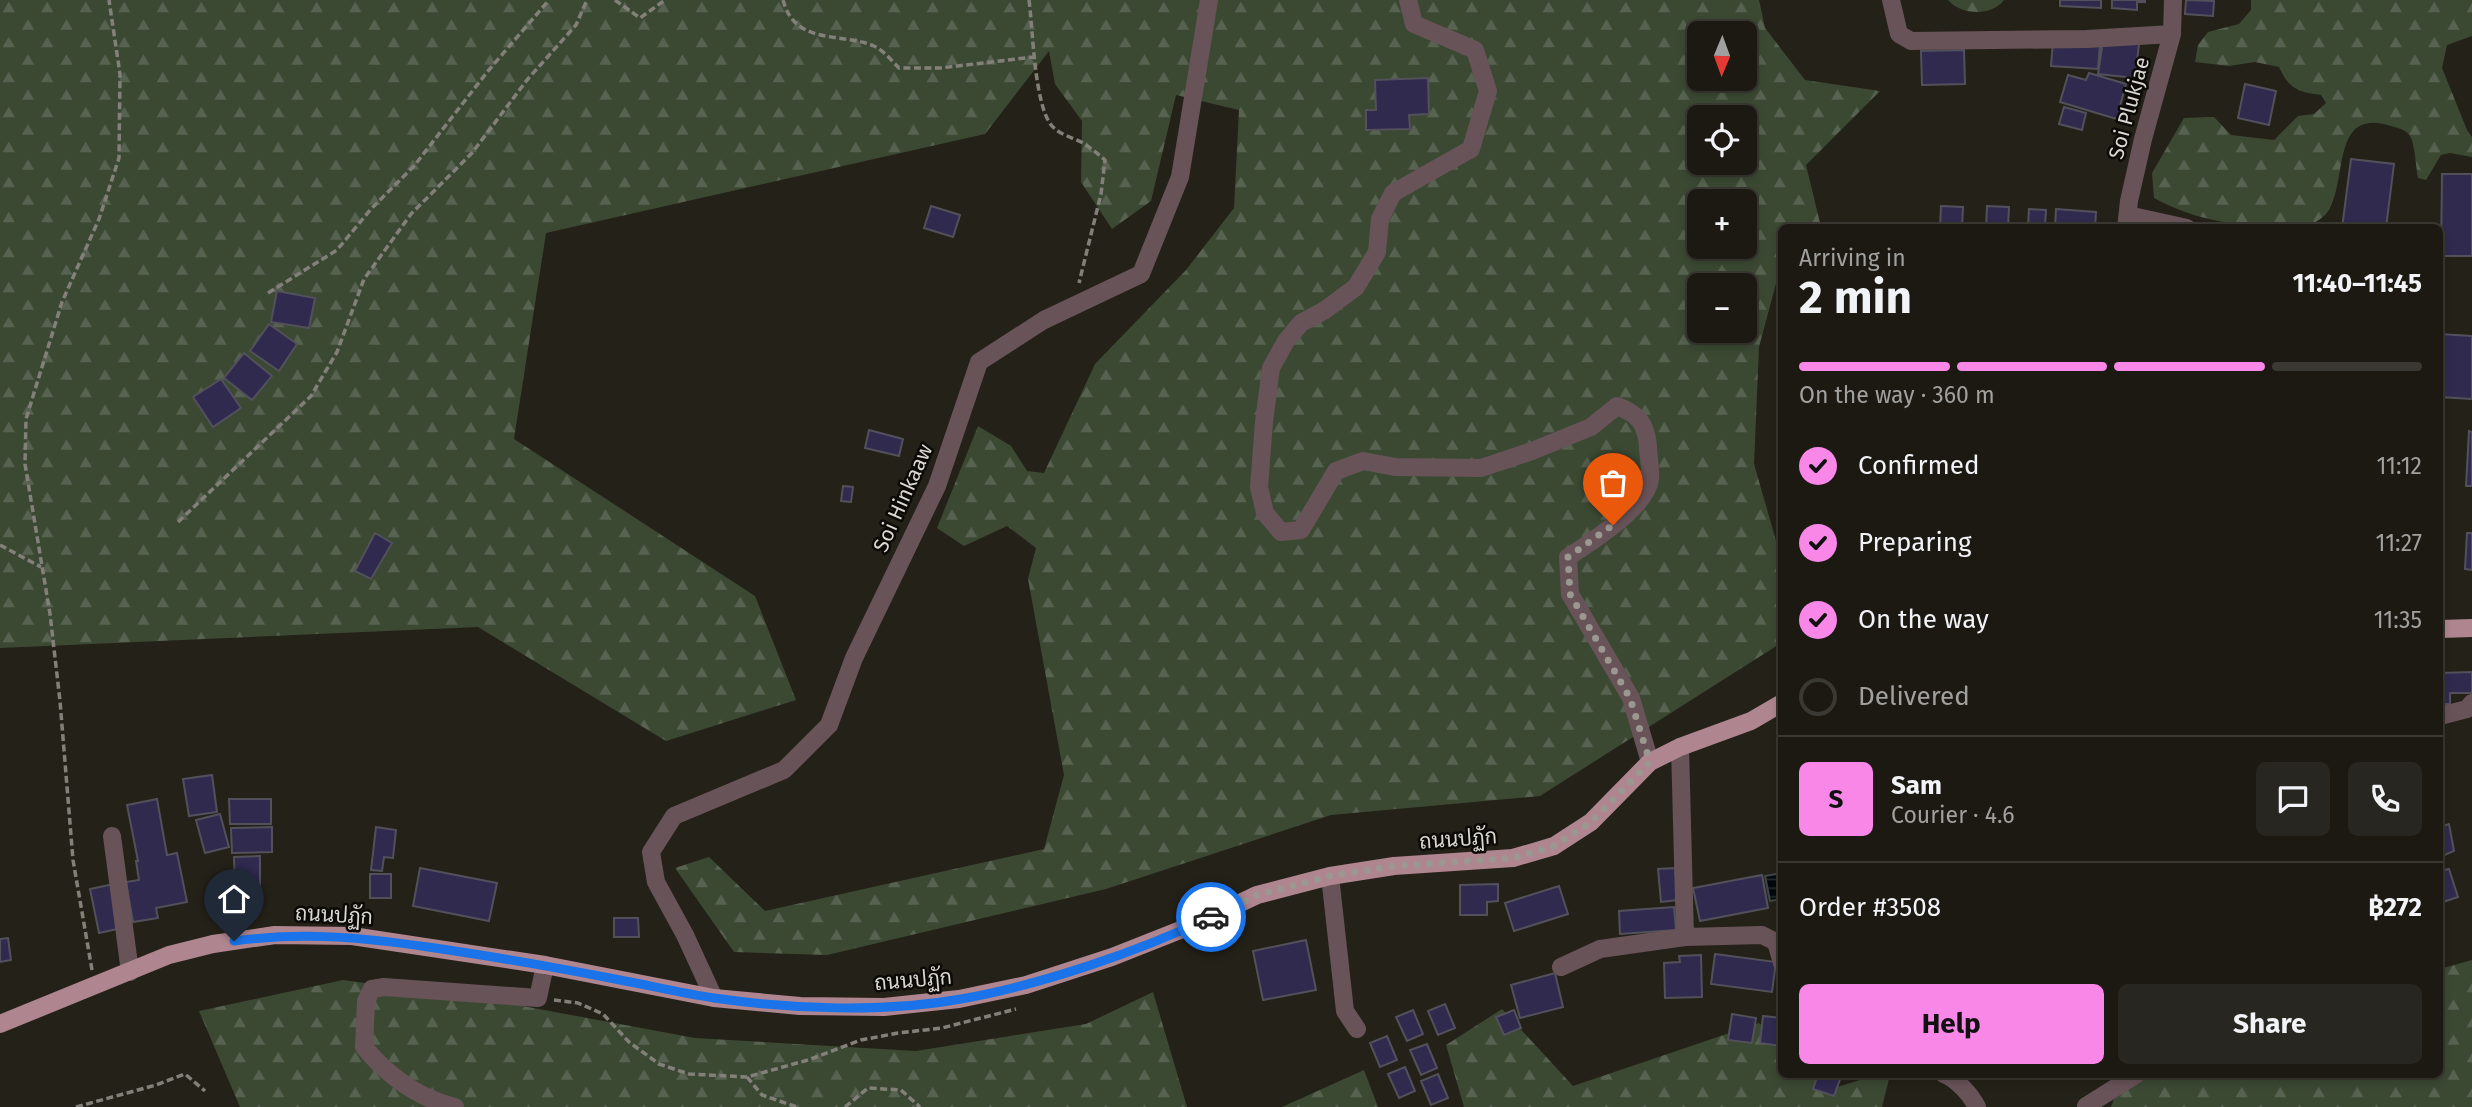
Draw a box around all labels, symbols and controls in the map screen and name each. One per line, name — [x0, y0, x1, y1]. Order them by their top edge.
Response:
north arrow — [1687, 21, 1757, 91]
map controls — [1687, 21, 1757, 343]
street label: Soi Plukjae — [2103, 54, 2155, 162]
button: locate — [1687, 105, 1757, 175]
button: + — [1687, 189, 1757, 259]
text: Arriving in — [1799, 244, 1906, 272]
text: 11:40–11:45 — [2292, 268, 2422, 299]
text: 2 min — [1799, 270, 1912, 325]
button: − — [1687, 273, 1757, 343]
text: On the way · 360 m — [1799, 381, 1995, 409]
street label: Soi Hinkaaw — [868, 440, 938, 556]
icon: check — [1799, 447, 1837, 485]
text: Confirmed — [1858, 450, 1979, 481]
text: 11:12 — [2376, 452, 2422, 480]
pin — [1583, 453, 1643, 525]
icon: bag — [1594, 464, 1632, 502]
icon: check — [1799, 524, 1837, 562]
text: Preparing — [1858, 527, 1971, 558]
text: 11:27 — [2376, 529, 2422, 557]
icon: check — [1799, 601, 1837, 639]
text: On the way — [1858, 604, 1989, 635]
text: 11:35 — [2374, 606, 2422, 634]
text: Delivered — [1858, 681, 1970, 712]
button: chat — [2256, 762, 2330, 836]
button: phone — [2348, 762, 2422, 836]
text: Sam — [1891, 770, 1942, 801]
text: S — [1829, 784, 1843, 815]
text: Courier · 4.6 — [1891, 801, 2015, 829]
street label: ถนนปฏัก — [1418, 823, 1498, 855]
pin — [204, 869, 264, 941]
icon: home — [215, 880, 253, 918]
courier — [1176, 882, 1246, 952]
text: Order #3508 — [1799, 892, 1941, 923]
text: ฿272 — [2368, 892, 2422, 923]
icon: car — [1192, 898, 1230, 936]
street label: ถนนปฏัก — [295, 900, 373, 930]
street label: ถนนปฏัก — [873, 964, 953, 996]
button: Help — [1799, 984, 2104, 1064]
button: Share — [2118, 984, 2422, 1064]

